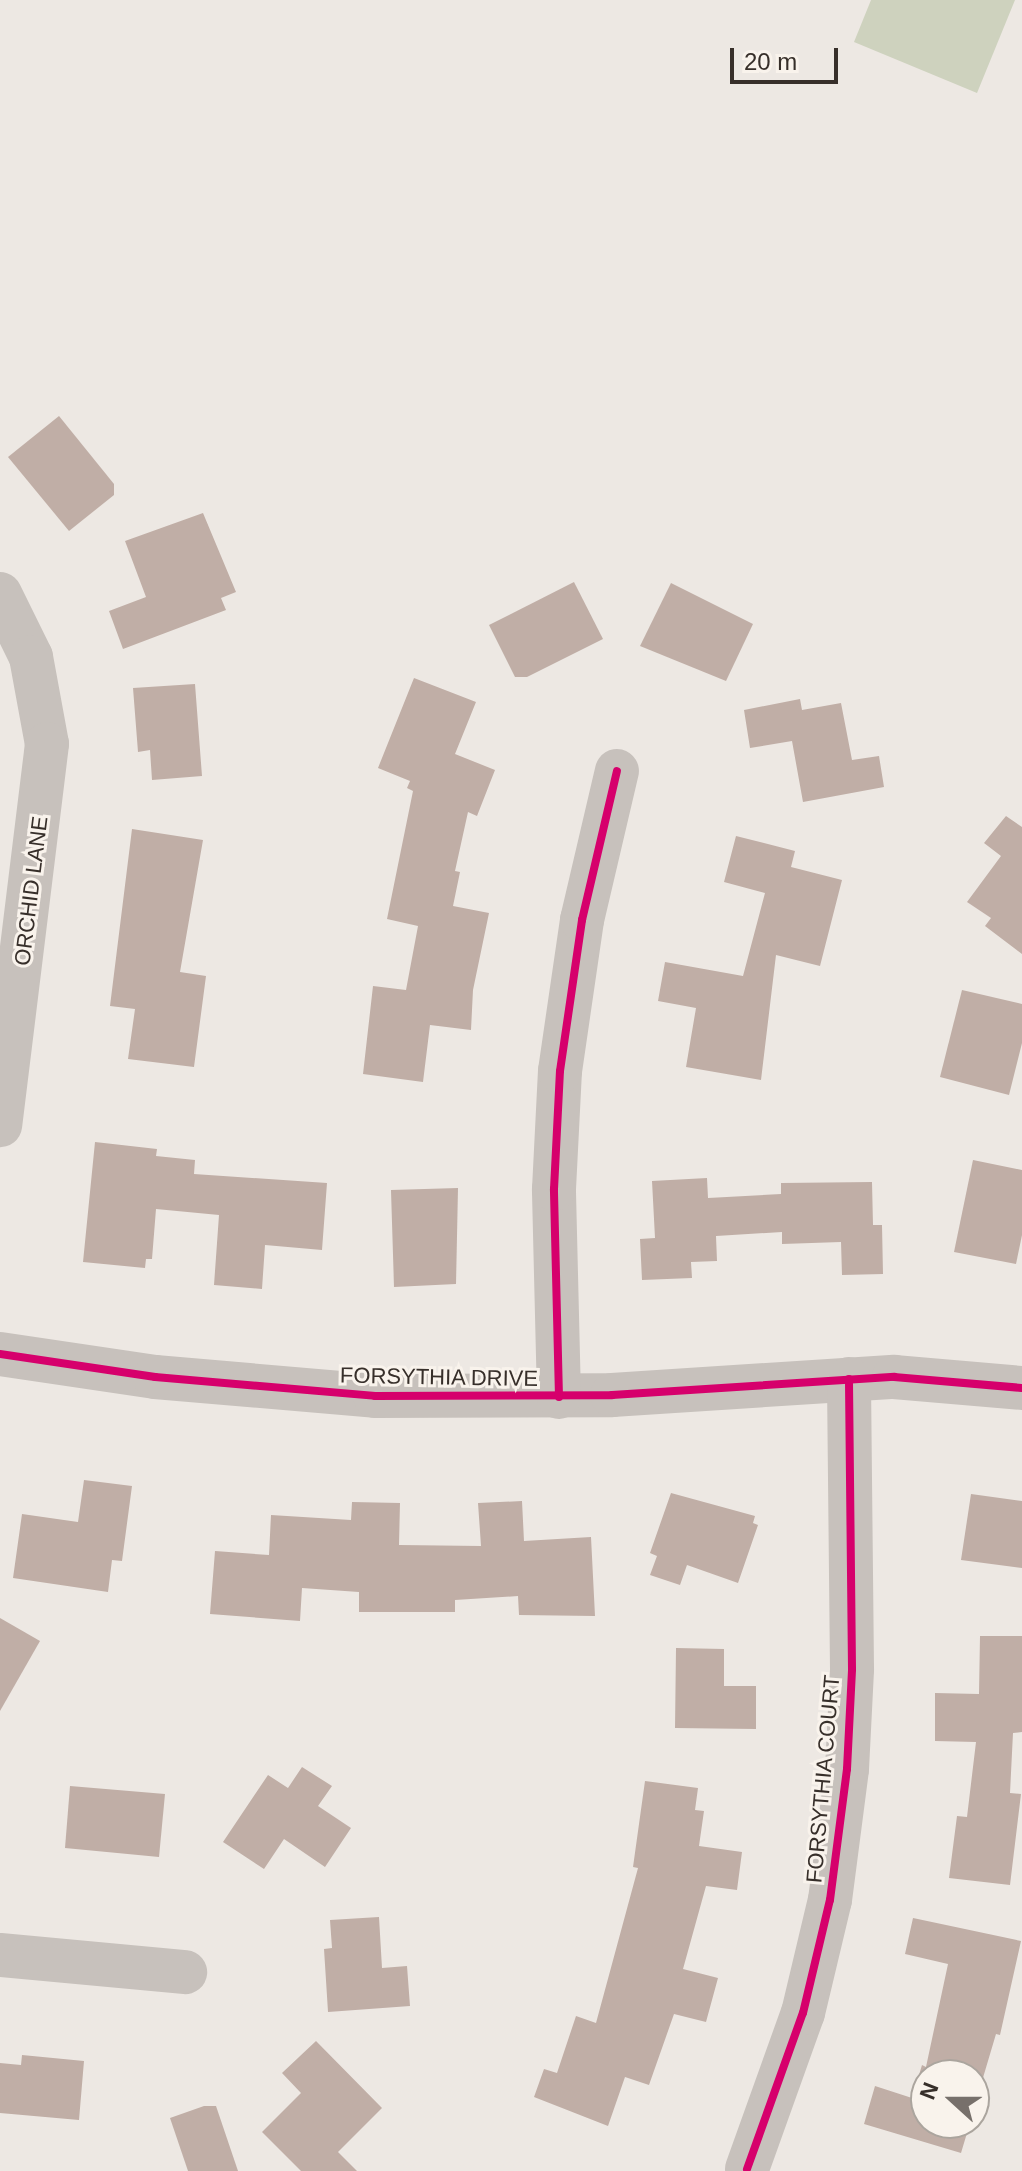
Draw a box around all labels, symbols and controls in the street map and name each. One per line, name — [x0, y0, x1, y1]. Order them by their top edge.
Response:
scale bar — [734, 32, 842, 82]
text: 20 m — [744, 48, 797, 75]
street label: ORCHID LANE — [9, 815, 53, 967]
street label: FORSYTHIA DRIVE — [339, 1362, 539, 1392]
street label: FORSYTHIA COURT — [801, 1673, 845, 1885]
north arrow — [910, 2059, 990, 2139]
text: N — [914, 2079, 944, 2103]

